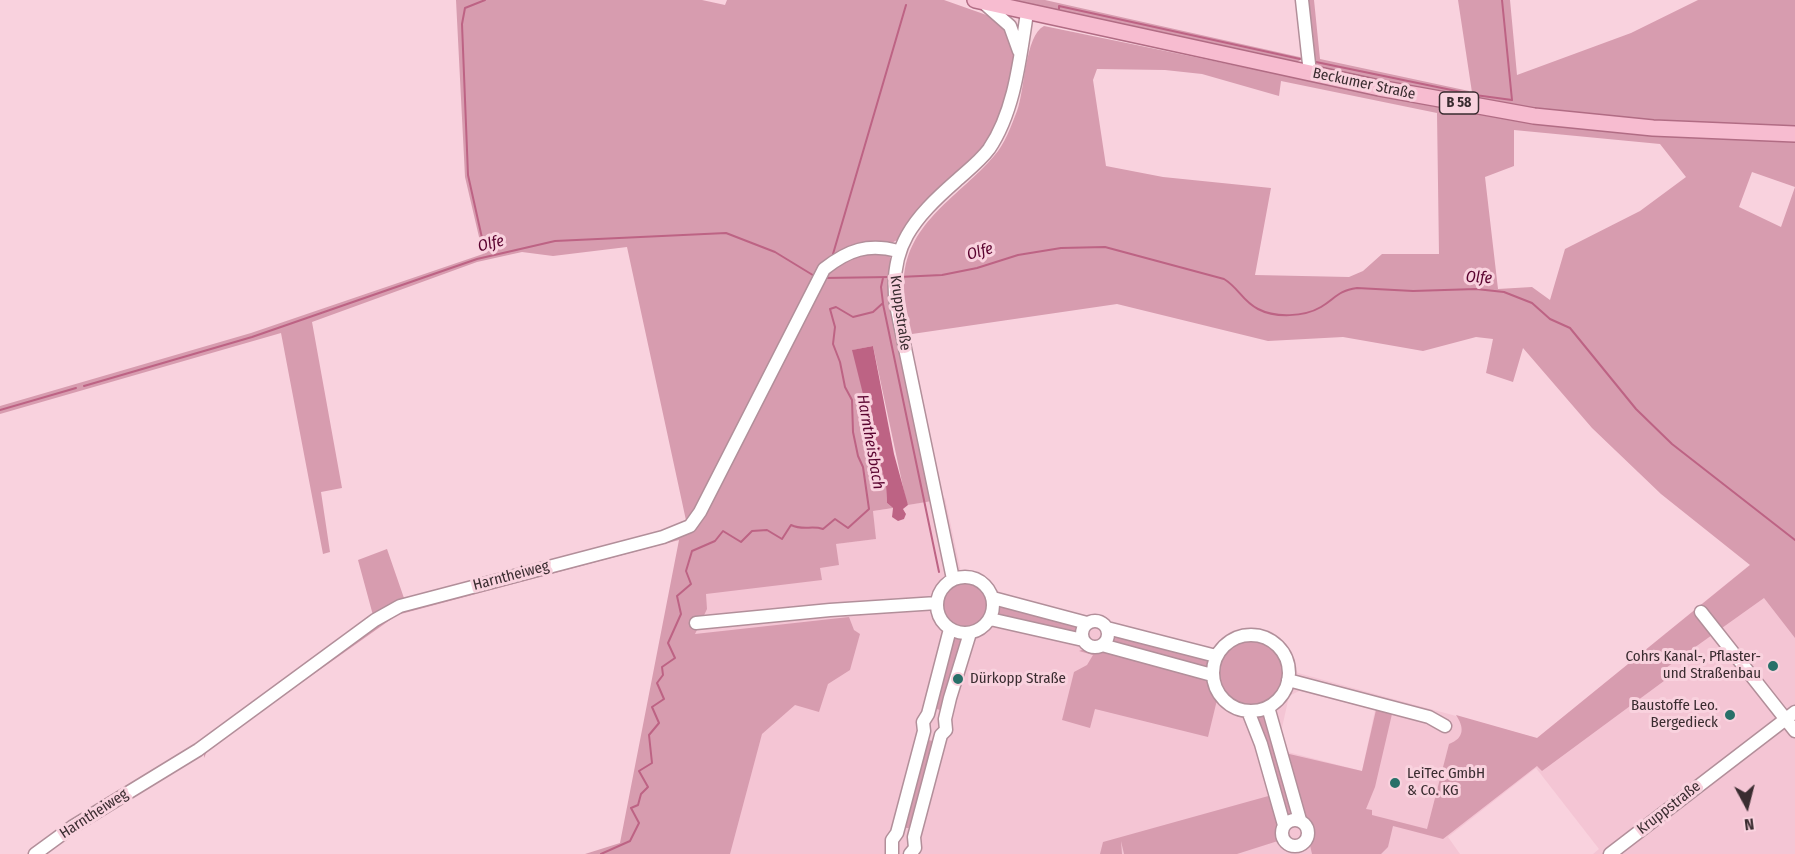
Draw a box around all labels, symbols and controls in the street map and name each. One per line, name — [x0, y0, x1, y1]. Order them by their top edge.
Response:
street label: Beckumer Straße — [1311, 64, 1417, 104]
road number: B 58 — [1440, 92, 1478, 114]
water label: Olfe — [476, 232, 506, 256]
water label: Olfe — [965, 239, 995, 265]
water label: Olfe — [1465, 268, 1493, 288]
street label: Kruppstraße — [886, 274, 914, 352]
water label: Harntheisbach — [852, 393, 888, 491]
street label: Harntheiweg — [471, 557, 551, 595]
place label: Cohrs Kanal-, Pflaster- und Straßenbau — [1625, 648, 1761, 683]
marker: Cohrs Kanal-, Pflaster- und Straßenbau — [1766, 659, 1780, 673]
place label: Dürkopp Straße — [970, 670, 1066, 688]
marker: Dürkopp Straße — [951, 672, 965, 686]
place label: Baustoffe Leo. Bergedieck — [1631, 697, 1718, 732]
marker: Baustoffe Leo. Bergedieck — [1723, 708, 1737, 722]
place label: LeiTec GmbH & Co. KG — [1407, 765, 1485, 800]
marker: LeiTec GmbH & Co. KG — [1388, 776, 1402, 790]
north arrow — [1717, 776, 1777, 836]
street label: Kruppstraße — [1634, 778, 1704, 838]
street label: Harntheiweg — [56, 785, 132, 843]
text: N — [1743, 814, 1755, 834]

